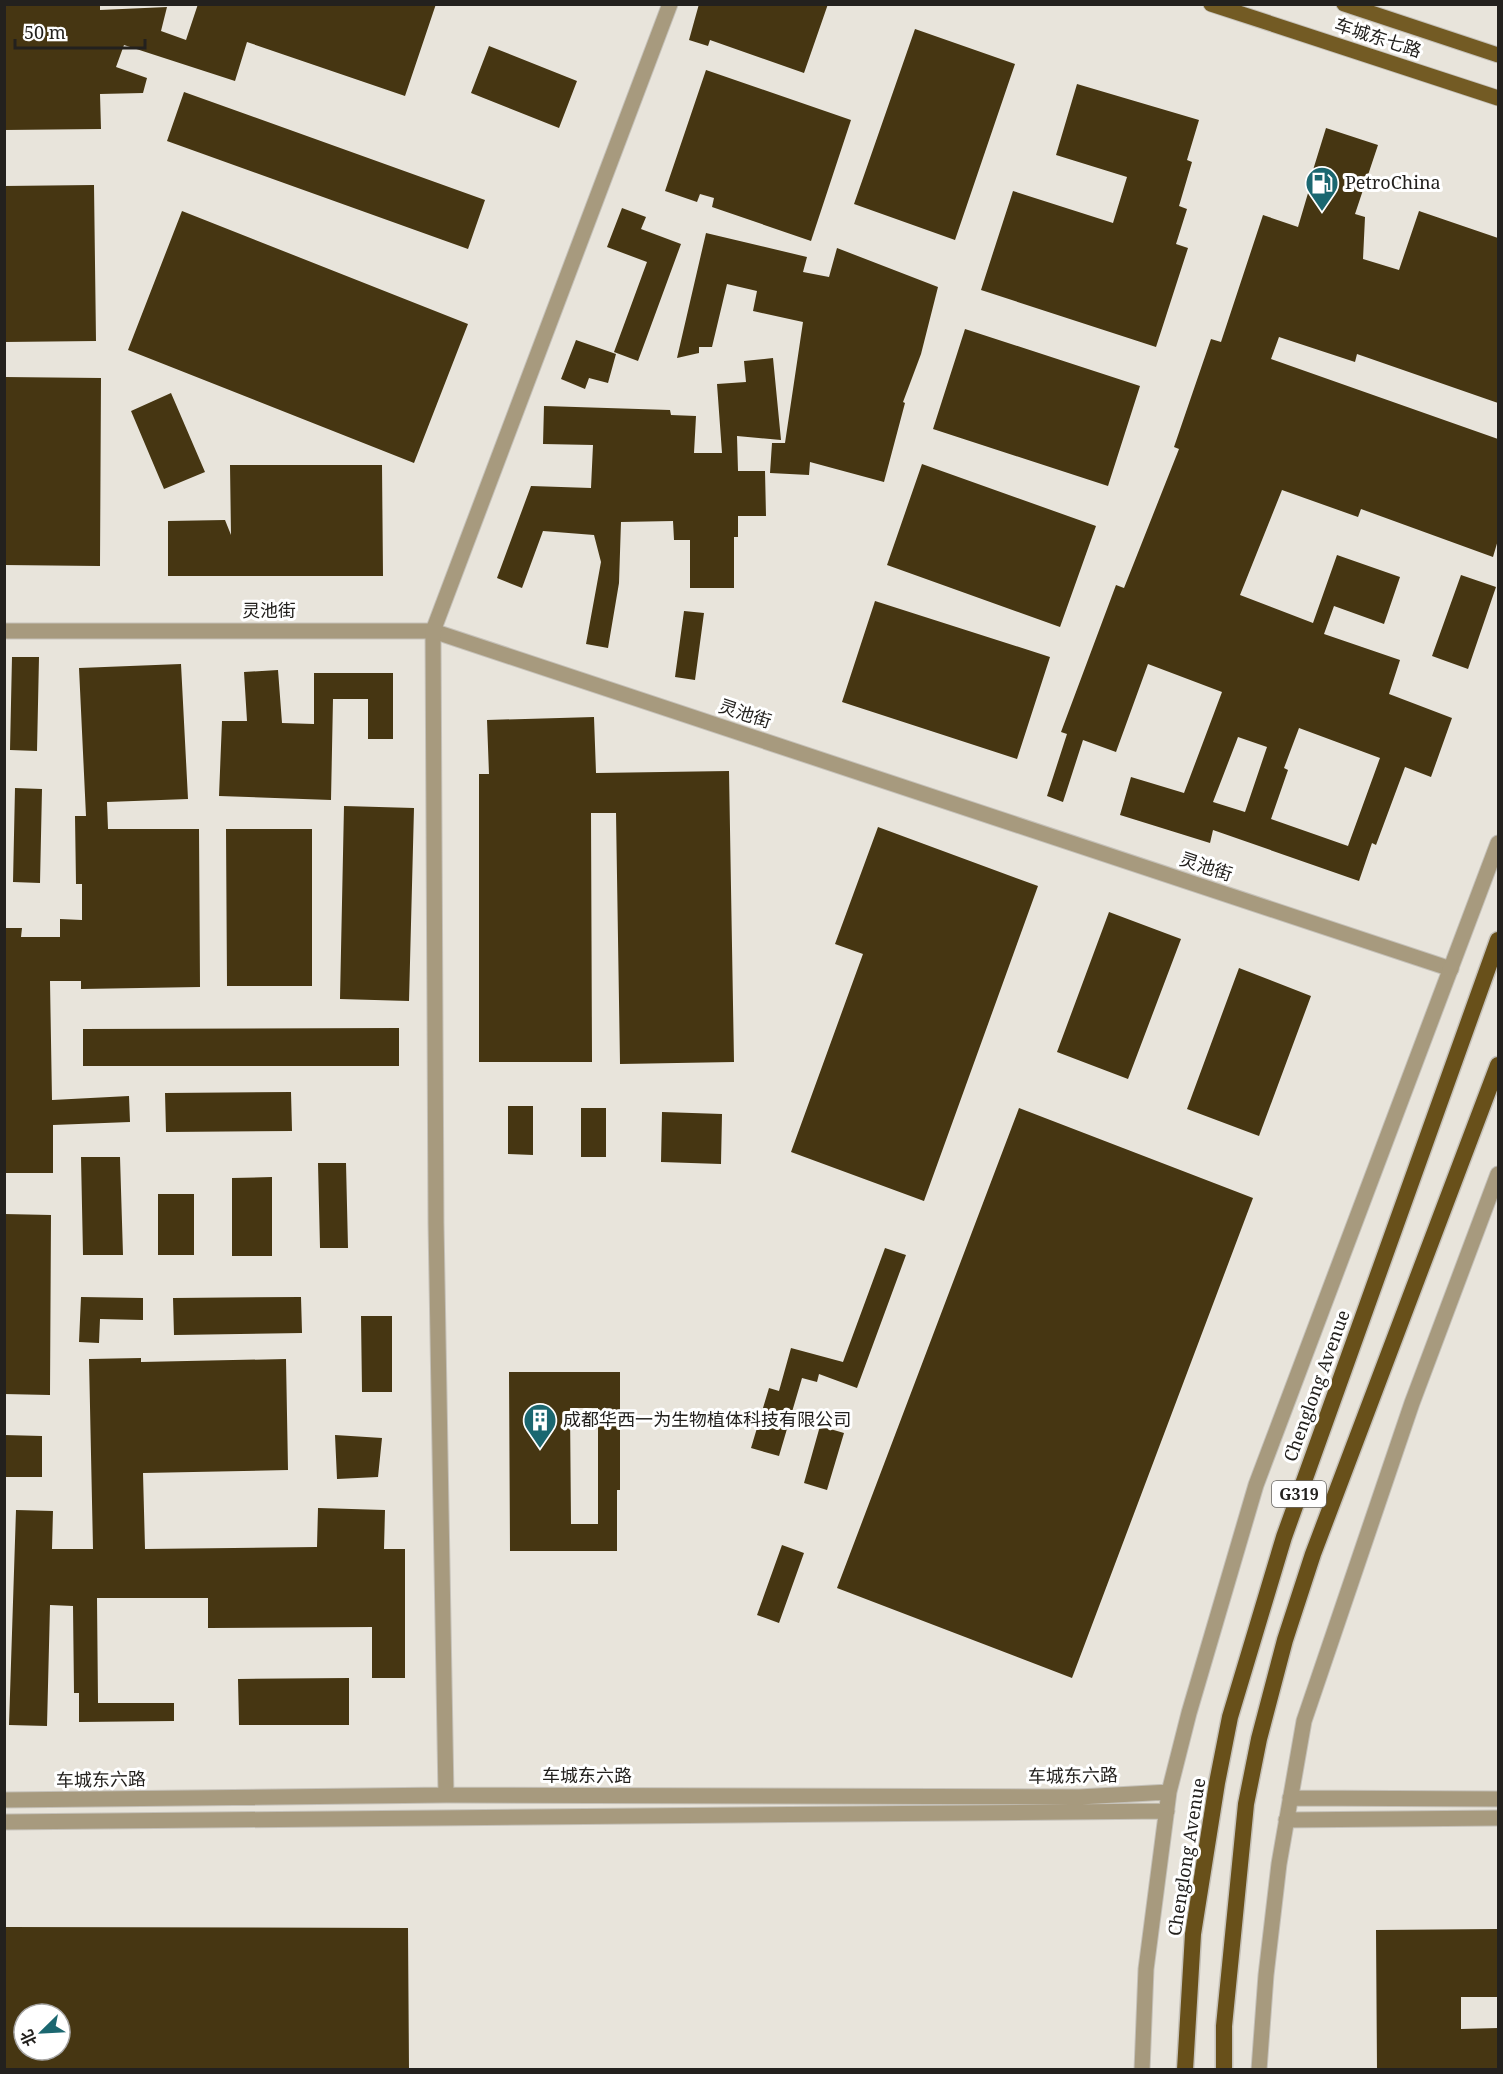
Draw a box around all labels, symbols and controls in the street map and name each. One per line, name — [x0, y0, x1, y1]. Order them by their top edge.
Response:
scale bar — [15, 12, 146, 50]
street label: 车城东七路 — [1332, 12, 1425, 62]
text: 50 m — [24, 20, 66, 44]
fuel station icon: PetroChina — [1304, 165, 1340, 212]
place label: PetroChina — [1345, 170, 1441, 194]
street label: 灵池街 — [242, 598, 296, 622]
street label: 灵池街 — [716, 693, 775, 733]
street label: 灵池街 — [1177, 846, 1236, 886]
street label: Chenglong Avenue — [1277, 1307, 1355, 1465]
building icon: 成都华西一为生物植体科技有限公司 — [522, 1402, 558, 1449]
place label: 成都华西一为生物植体科技有限公司 — [563, 1407, 851, 1431]
road number: G319 — [1272, 1481, 1326, 1507]
street label: 车城东六路 — [1028, 1762, 1118, 1788]
street label: 车城东六路 — [542, 1763, 632, 1787]
street label: 车城东六路 — [56, 1766, 146, 1792]
street label: Chenglong Avenue — [1162, 1776, 1210, 1938]
north arrow — [12, 2002, 72, 2062]
text: 北 — [15, 2026, 42, 2050]

